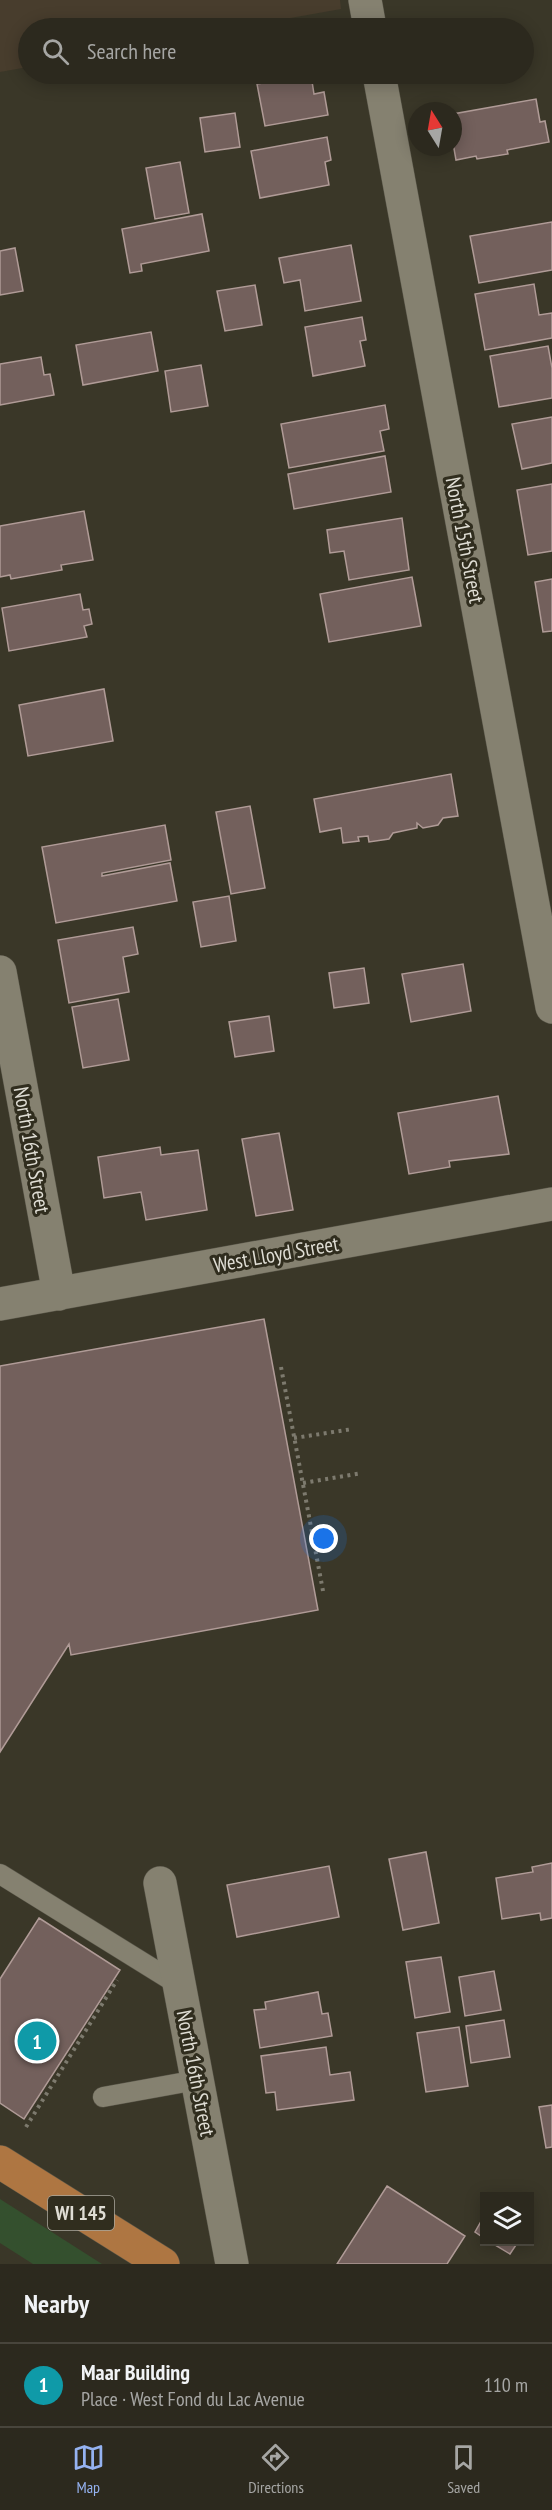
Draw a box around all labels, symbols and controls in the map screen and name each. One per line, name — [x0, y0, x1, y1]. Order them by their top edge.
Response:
search box — [18, 18, 534, 84]
icon: search — [39, 35, 72, 68]
text: Search here — [87, 37, 176, 65]
north arrow — [408, 102, 462, 156]
street label: North 15th Street — [440, 475, 490, 606]
street label: North 16th Street — [8, 1085, 56, 1216]
street label: West Lloyd Street — [211, 1230, 341, 1278]
your location — [309, 1524, 338, 1553]
street label: North 16th Street — [171, 2008, 221, 2139]
pin: 1 — [18, 2018, 57, 2064]
map controls — [480, 2192, 534, 2246]
button: layers — [480, 2192, 534, 2246]
road number: WI 145 — [48, 2196, 114, 2230]
text: Nearby — [24, 2287, 89, 2320]
text: Maar Building — [81, 2358, 190, 2386]
text: 1 — [39, 2372, 48, 2398]
text: 110 m — [484, 2372, 528, 2398]
text: Place · West Fond du Lac Avenue — [81, 2386, 305, 2412]
tab: Map — [72, 2441, 105, 2497]
tab: Directions — [248, 2441, 304, 2497]
tab: Saved — [447, 2441, 480, 2497]

